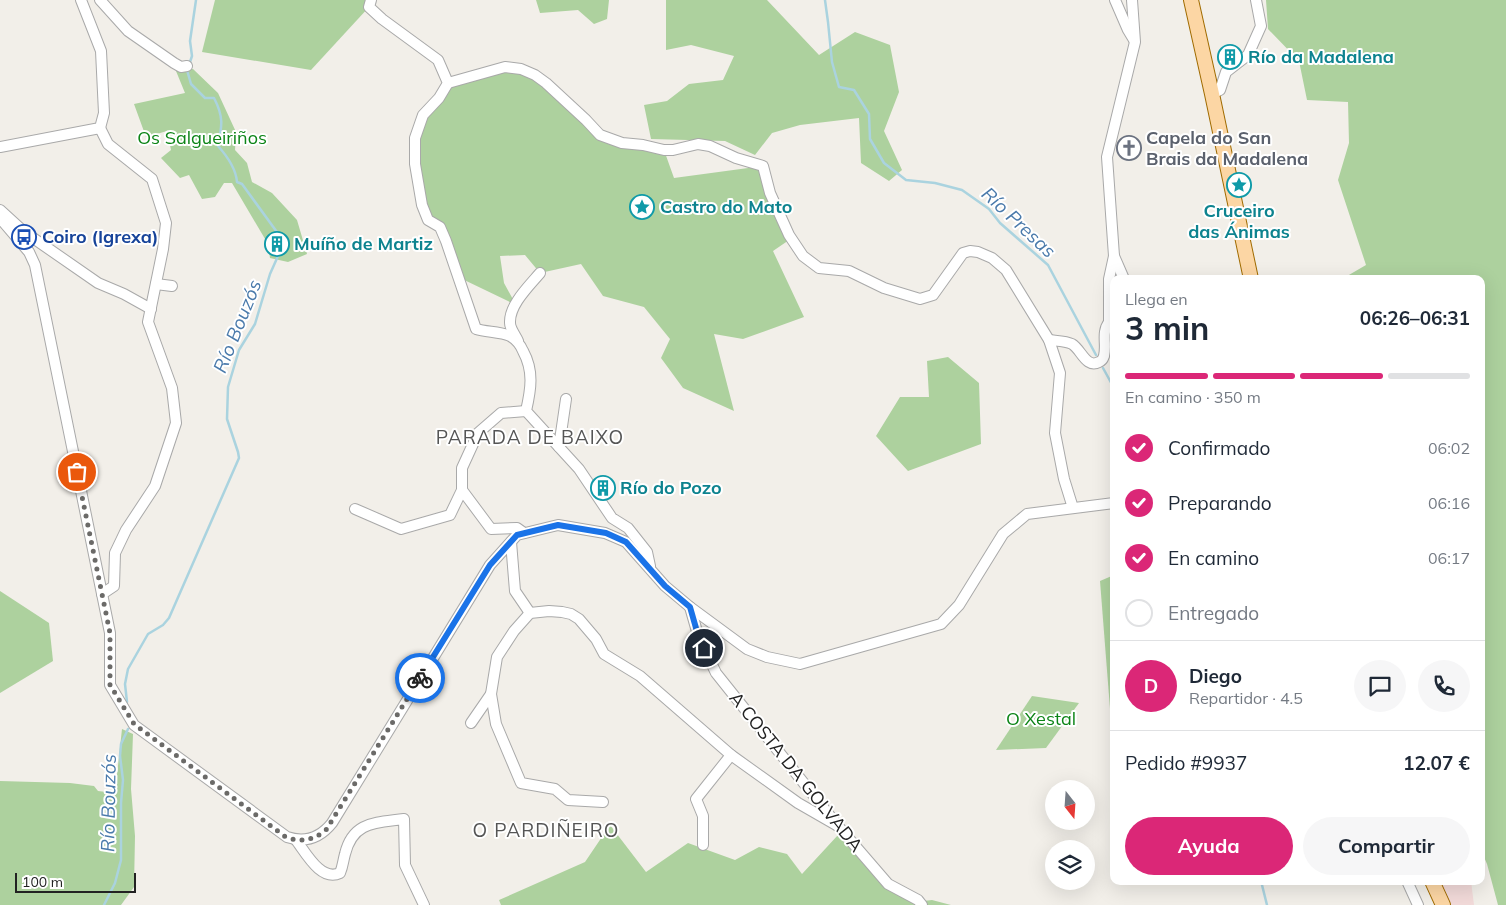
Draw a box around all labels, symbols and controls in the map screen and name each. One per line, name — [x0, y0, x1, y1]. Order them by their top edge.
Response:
building icon: Río da Madalena — [1217, 44, 1243, 70]
place label: Río da Madalena — [1248, 45, 1394, 68]
park label: Os Salgueiriños — [137, 126, 267, 149]
place label: Capela do San Brais da Madalena — [1146, 126, 1308, 170]
church icon: Capela do San Brais da Madalena — [1116, 135, 1142, 161]
place icon: Cruceiro das Ánimas — [1226, 172, 1252, 198]
water label: Río Presas — [977, 182, 1061, 262]
place icon: Castro do Mato — [629, 194, 655, 220]
place label: Castro do Mato — [660, 195, 792, 218]
place label: Cruceiro das Ánimas — [1188, 199, 1290, 243]
bus stop icon: Coiro (Igrexa) — [11, 224, 37, 250]
place label: Coiro (Igrexa) — [42, 225, 158, 248]
building icon: Muíño de Martiz — [264, 231, 290, 257]
place label: Muíño de Martiz — [294, 232, 433, 255]
water label: Río Bouzós — [207, 276, 267, 376]
text: Llega en — [1125, 289, 1188, 309]
text: 06:26–06:31 — [1360, 306, 1470, 330]
text: 3 min — [1125, 308, 1209, 348]
text: En camino · 350 m — [1125, 387, 1261, 407]
district label: PARADA DE BAIXO — [436, 425, 624, 449]
icon: check — [1125, 434, 1153, 462]
text: Confirmado — [1168, 436, 1270, 460]
text: 06:02 — [1428, 438, 1470, 458]
pin — [56, 451, 98, 493]
icon: bag — [63, 458, 91, 486]
building icon: Río do Pozo — [590, 475, 616, 501]
place label: Río do Pozo — [620, 476, 722, 499]
icon: check — [1125, 489, 1153, 517]
text: Preparando — [1168, 491, 1272, 515]
text: 06:16 — [1428, 493, 1470, 513]
icon: check — [1125, 544, 1153, 572]
text: En camino — [1168, 546, 1259, 570]
text: 06:17 — [1428, 548, 1470, 568]
text: Entregado — [1168, 601, 1259, 625]
pin — [683, 627, 725, 669]
icon: home — [690, 634, 718, 662]
courier — [395, 653, 445, 703]
button: chat — [1354, 660, 1406, 712]
button: phone — [1418, 660, 1470, 712]
icon: bike — [406, 664, 434, 692]
text: Diego — [1189, 664, 1242, 688]
text: D — [1144, 674, 1158, 698]
street label: A COSTA DA GOLVADA — [725, 687, 868, 857]
text: Repartidor · 4.5 — [1189, 688, 1303, 708]
park label: O Xestal — [1006, 707, 1076, 730]
text: Pedido #9937 — [1125, 751, 1247, 775]
text: 12.07 € — [1403, 751, 1470, 775]
water label: Río Bouzós — [95, 754, 121, 852]
north arrow — [1045, 780, 1095, 830]
map controls — [1045, 780, 1095, 890]
button: Ayuda — [1125, 817, 1293, 875]
button: Compartir — [1303, 817, 1470, 875]
district label: O PARDIÑEIRO — [473, 818, 619, 842]
button: layers — [1045, 840, 1095, 890]
scale bar — [15, 870, 136, 893]
text: 100 m — [22, 873, 63, 891]

